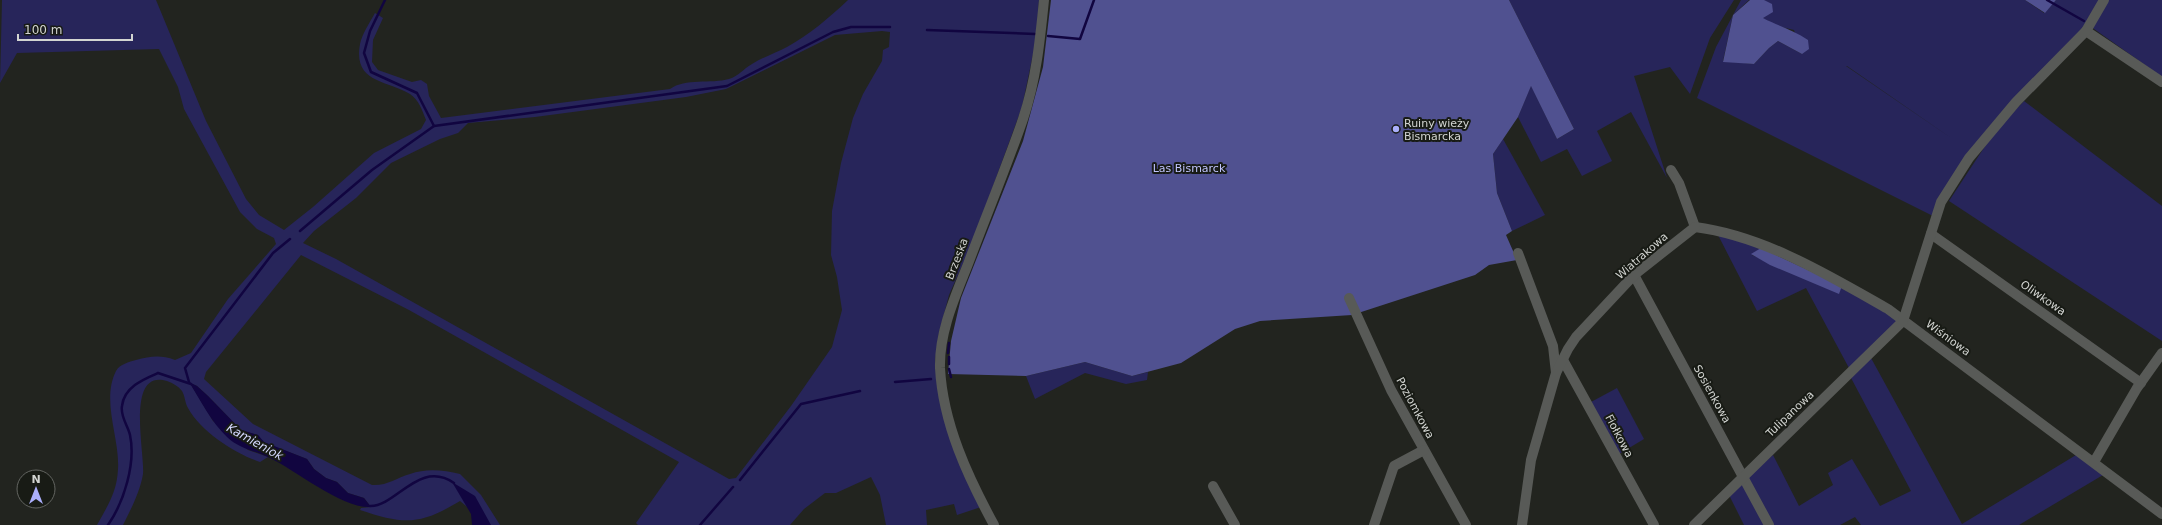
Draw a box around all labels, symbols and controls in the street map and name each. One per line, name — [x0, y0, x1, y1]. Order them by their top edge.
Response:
scale bar — [18, 16, 132, 42]
text: 100 m — [24, 23, 62, 37]
place label: Ruiny wieży Bismarcka — [1404, 117, 1470, 143]
marker: Ruiny wieży Bismarcka — [1391, 124, 1401, 134]
park label: Las Bismarck — [1153, 162, 1226, 175]
street label: Wiatrakowa — [1613, 230, 1671, 282]
street label: Brzeska — [943, 236, 971, 282]
street label: Oliwkowa — [2018, 278, 2068, 318]
street label: Wiśniowa — [1923, 317, 1973, 359]
street label: Sosienkowa — [1691, 363, 1733, 425]
street label: Poziomkowa — [1393, 375, 1437, 441]
street label: Tulipanowa — [1763, 388, 1817, 441]
street label: Fiołkowa — [1602, 412, 1636, 460]
water label: Kamieniok — [224, 421, 287, 464]
north arrow — [16, 469, 56, 509]
text: N — [31, 473, 41, 486]

